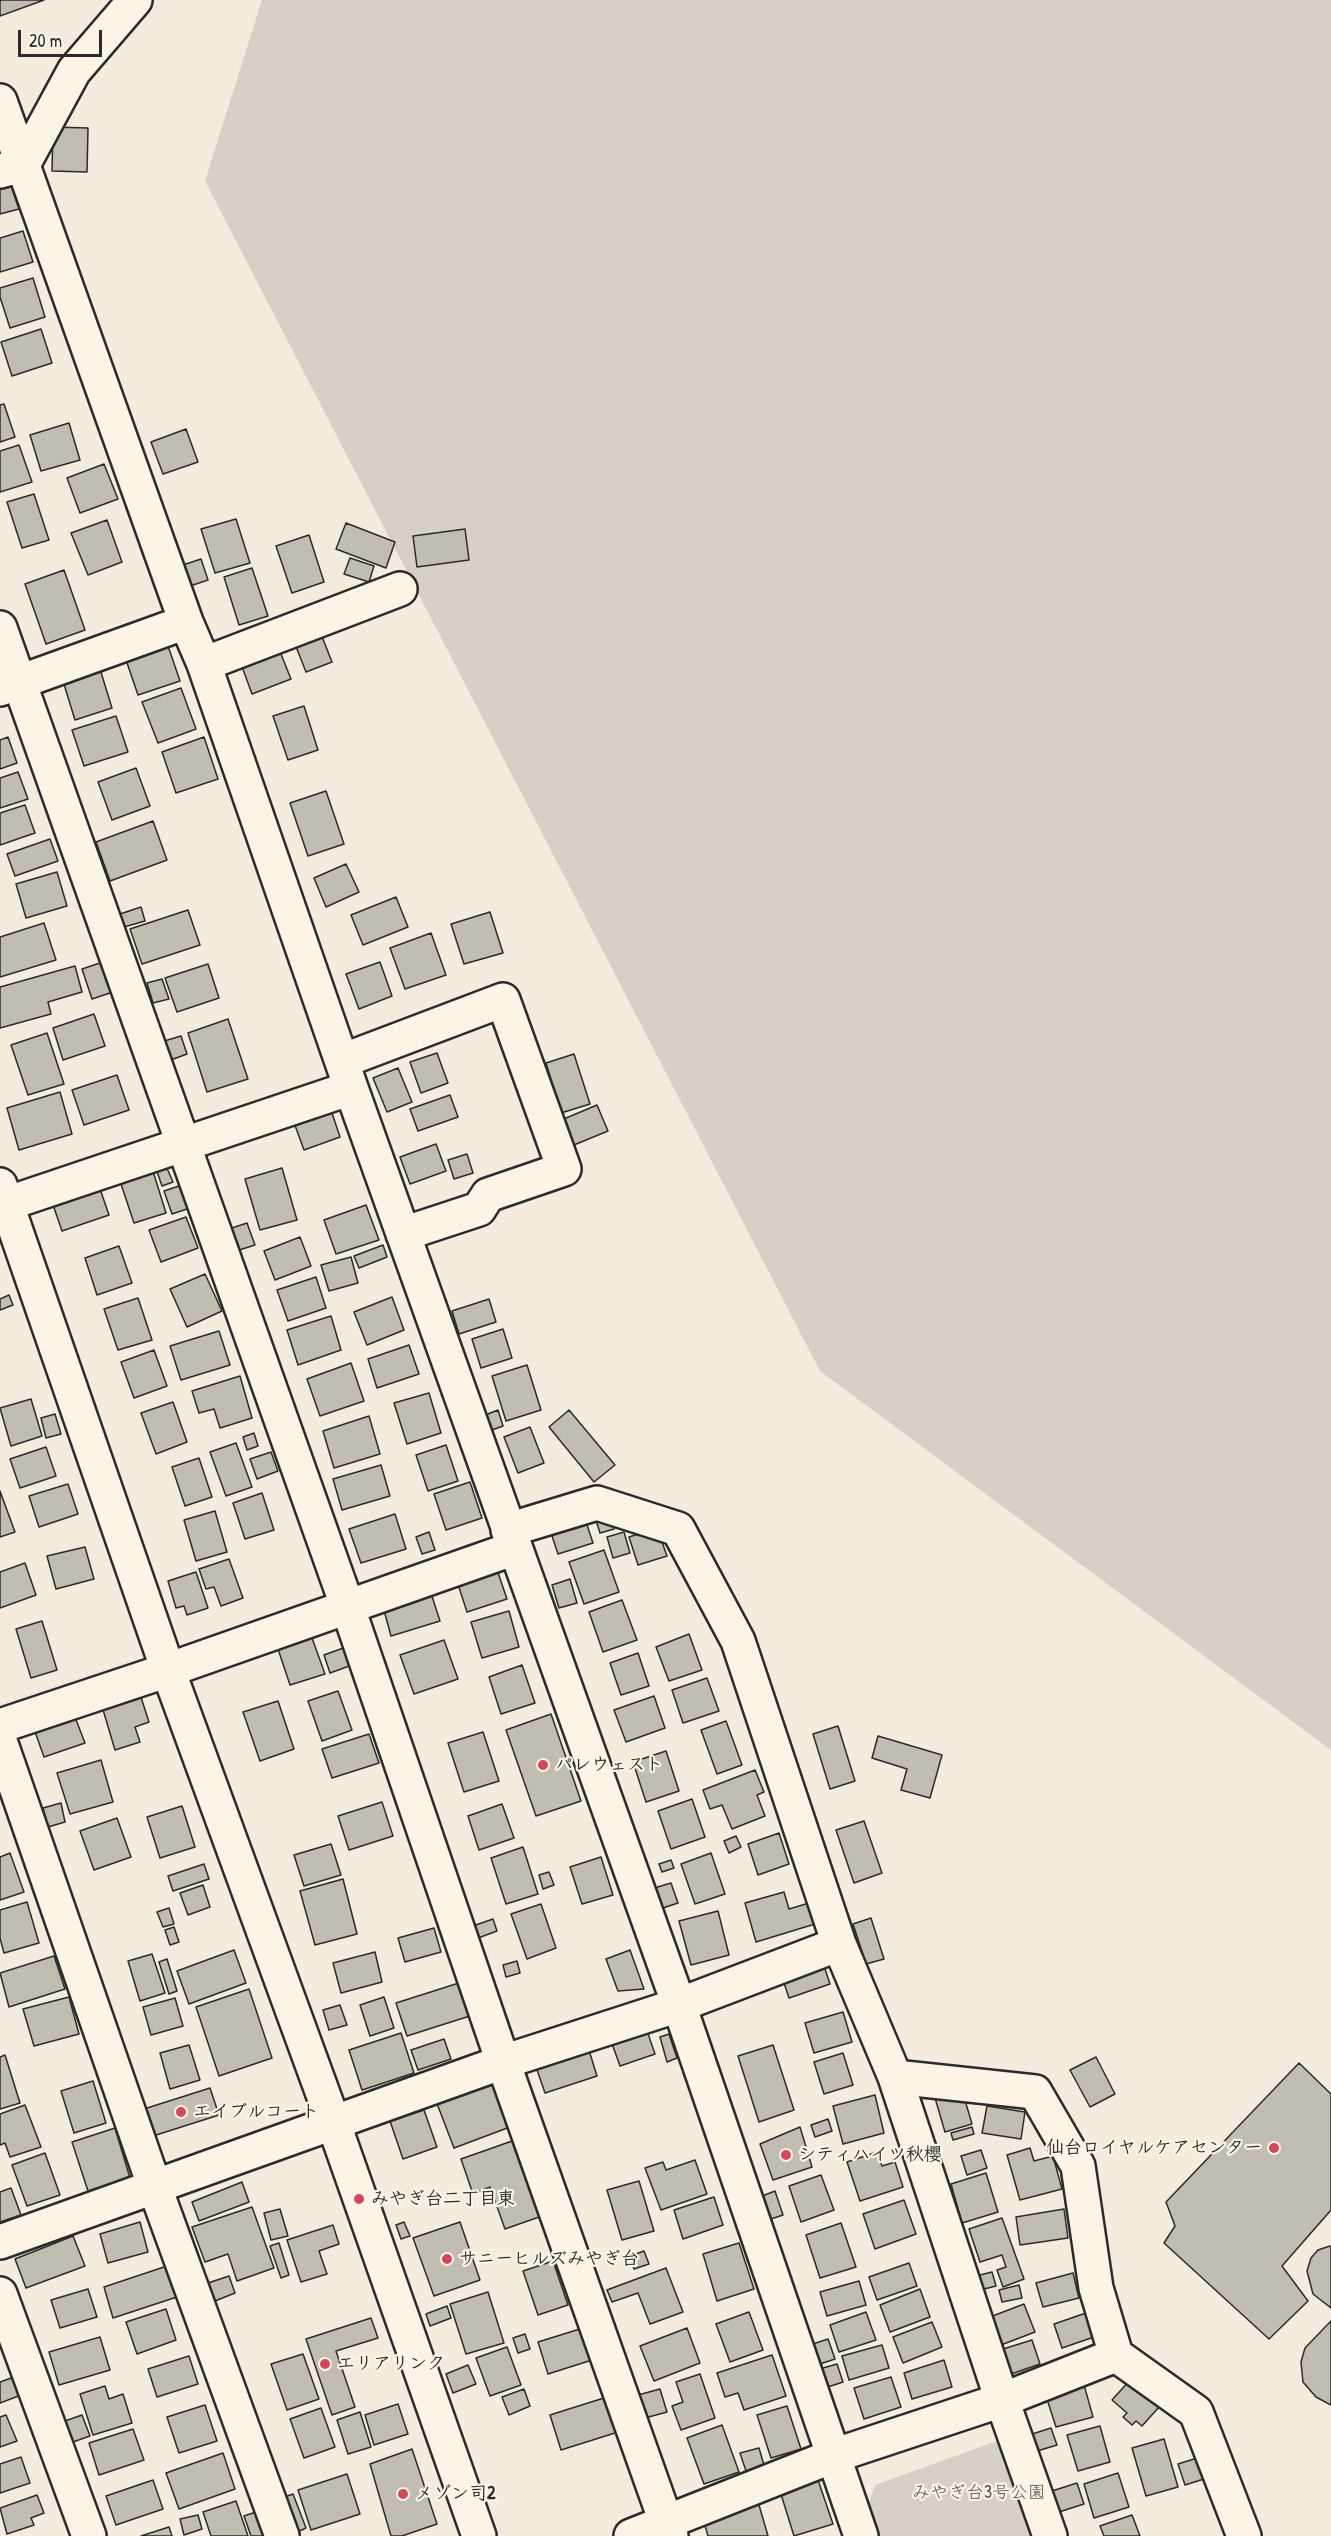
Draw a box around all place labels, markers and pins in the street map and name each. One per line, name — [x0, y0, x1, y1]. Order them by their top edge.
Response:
place label: パレウェスト — [555, 1754, 663, 1776]
marker: パレウェスト — [536, 1758, 550, 1772]
place label: エイブルコート — [193, 2101, 319, 2123]
marker: エイブルコート — [174, 2105, 188, 2119]
place label: 仙台ロイヤルケアセンター — [1046, 2137, 1262, 2159]
marker: 仙台ロイヤルケアセンター — [1267, 2141, 1281, 2155]
place label: シティハイツ秋櫻 — [798, 2144, 942, 2166]
marker: シティハイツ秋櫻 — [779, 2148, 793, 2162]
place label: みやぎ台二丁目東 — [371, 2188, 515, 2210]
marker: みやぎ台二丁目東 — [352, 2192, 366, 2206]
place label: サニーヒルズみやぎ台 — [459, 2248, 639, 2270]
marker: サニーヒルズみやぎ台 — [440, 2252, 454, 2266]
place label: エリアリンク — [337, 2353, 445, 2375]
marker: エリアリンク — [318, 2357, 332, 2371]
place label: メゾン司2 — [415, 2483, 495, 2505]
marker: メゾン司2 — [396, 2487, 410, 2501]

